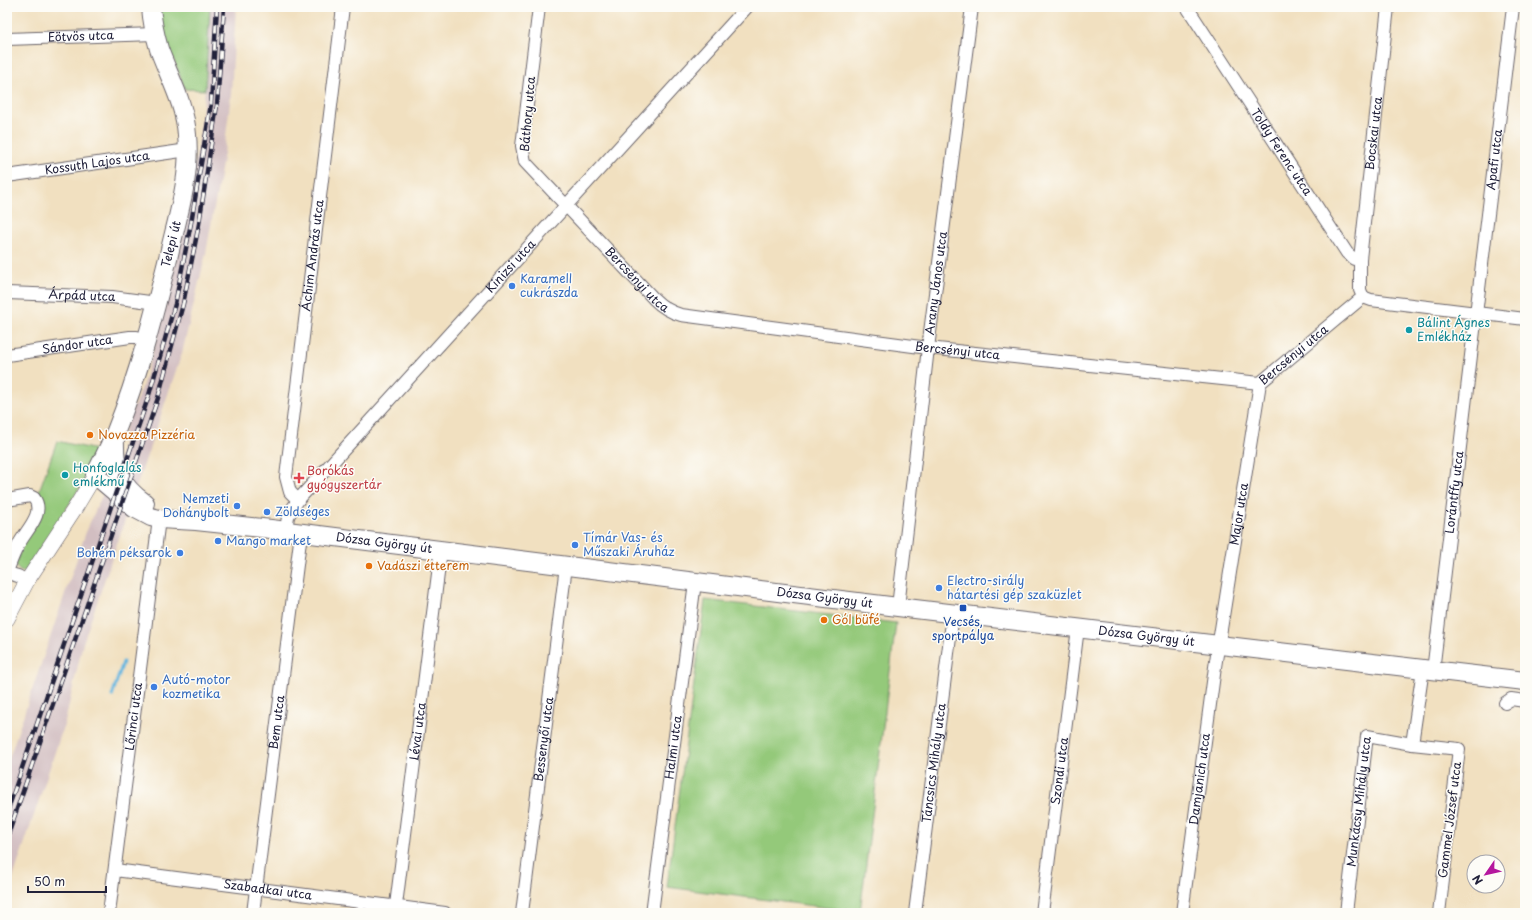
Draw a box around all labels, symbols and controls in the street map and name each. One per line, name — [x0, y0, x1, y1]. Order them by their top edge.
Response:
street label: Eötvös utca — [48, 25, 115, 46]
street label: Báthory utca — [515, 75, 539, 152]
street label: Bocskai utca — [1360, 95, 1386, 171]
street label: Toldy Ferenc utca — [1247, 104, 1318, 199]
street label: Apafi utca — [1481, 128, 1506, 191]
street label: Kossuth Lajos utca — [43, 146, 151, 178]
street label: Áchim András utca — [296, 198, 328, 312]
street label: Telepi út — [156, 218, 185, 269]
street label: Arany János utca — [920, 230, 951, 336]
street label: Kinizsi utca — [481, 235, 539, 296]
street label: Bercsényi utca — [601, 243, 673, 317]
place label: Karamell cukrászda — [520, 269, 579, 301]
marker: Karamell cukrászda — [507, 281, 517, 291]
street label: Árpád utca — [48, 285, 116, 305]
place label: Bálint Ágnes Emlékház — [1417, 313, 1490, 345]
street label: Bercsényi utca — [1254, 320, 1332, 388]
marker: Bálint Ágnes Emlékház — [1404, 325, 1414, 335]
street label: Sándor utca — [41, 330, 114, 358]
street label: Bercsényi utca — [914, 336, 1001, 364]
place label: Novazza Pizzéria — [98, 425, 195, 443]
marker: Novazza Pizzéria — [85, 430, 95, 440]
street label: Lorántffy utca — [1440, 449, 1468, 535]
place label: Honfoglalás emlékmű — [73, 458, 142, 490]
place label: Borókás gyógyszertár — [307, 461, 382, 493]
marker: Honfoglalás emlékmű — [60, 470, 70, 480]
marker: Borókás gyógyszertár — [294, 473, 304, 483]
street label: Major utca — [1224, 481, 1252, 546]
place label: Nemzeti Dohánybolt — [163, 489, 229, 521]
marker: Nemzeti Dohánybolt — [232, 501, 242, 511]
place label: Zöldséges — [275, 502, 330, 520]
marker: Zöldséges — [262, 507, 272, 517]
street label: Dózsa György út — [335, 527, 433, 557]
place label: Tímár Vas- és Műszaki Áruház — [583, 528, 675, 560]
place label: Mango market — [226, 531, 311, 549]
marker: Mango market — [213, 536, 223, 546]
marker: Tímár Vas- és Műszaki Áruház — [570, 540, 580, 550]
place label: Bohém péksarok — [77, 543, 172, 561]
marker: Bohém péksarok — [175, 548, 185, 558]
place label: Vadászi étterem — [377, 556, 469, 574]
marker: Vadászi étterem — [364, 561, 374, 571]
place label: Electro-sirály hátartési gép szaküzlet — [947, 571, 1082, 603]
street label: Dózsa György út — [776, 582, 874, 612]
marker: Electro-sirály hátartési gép szaküzlet — [934, 583, 944, 593]
marker: Vecsés, sportpálya — [958, 603, 968, 613]
place label: Gól büfé — [832, 610, 880, 628]
place label: Vecsés, sportpálya — [932, 612, 995, 644]
marker: Gól büfé — [819, 615, 829, 625]
street label: Dózsa György út — [1097, 621, 1196, 650]
place label: Autó-motor kozmetika — [162, 670, 231, 702]
street label: Lőrinci utca — [120, 681, 146, 751]
marker: Autó-motor kozmetika — [149, 682, 159, 692]
street label: Bem utca — [264, 694, 288, 751]
street label: Bessenyői utca — [529, 695, 557, 783]
street label: Lévai utca — [404, 701, 430, 761]
street label: Táncsics Mihály utca — [917, 702, 950, 824]
street label: Halmi utca — [659, 714, 686, 780]
street label: Damjanich utca — [1184, 731, 1214, 826]
street label: Munkácsy Mihály utca — [1342, 735, 1375, 868]
street label: Szondi utca — [1046, 736, 1072, 806]
street label: Gammel József utca — [1433, 760, 1465, 879]
north arrow — [1466, 854, 1506, 894]
scale bar — [28, 868, 106, 894]
text: N — [1468, 871, 1487, 888]
text: 50 m — [34, 872, 65, 890]
street label: Szabadkai utca — [222, 874, 314, 904]

